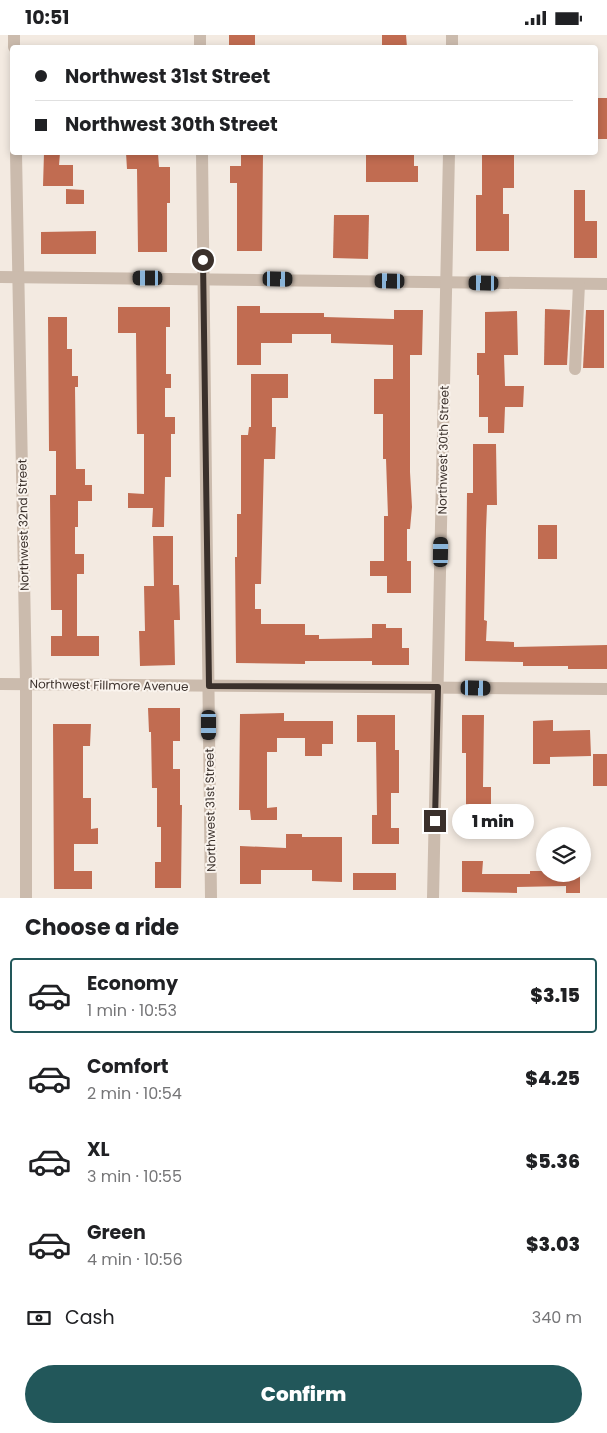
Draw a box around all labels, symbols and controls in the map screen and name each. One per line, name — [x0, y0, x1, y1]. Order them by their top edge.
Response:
text: 10:51 — [25, 4, 69, 31]
text: Northwest 31st Street — [65, 63, 270, 90]
text: Northwest 30th Street — [65, 111, 278, 138]
route start — [192, 249, 214, 271]
car — [133, 271, 163, 286]
car — [262, 271, 293, 287]
car — [374, 273, 405, 289]
car — [468, 275, 499, 291]
street label: Northwest 30th Street — [433, 385, 453, 515]
street label: Northwest 32nd Street — [13, 459, 33, 591]
car — [433, 537, 448, 567]
street label: Northwest Fillmore Avenue — [29, 675, 189, 695]
car — [460, 680, 491, 696]
car — [201, 710, 216, 740]
street label: Northwest 31st Street — [200, 748, 220, 872]
callout: 1 min — [452, 803, 535, 839]
route end — [424, 810, 446, 832]
text: 1 min — [472, 810, 514, 833]
map controls — [536, 827, 591, 882]
button: layers — [536, 827, 591, 882]
text: Choose a ride — [25, 912, 179, 943]
text: Economy — [87, 970, 178, 997]
icon: car — [27, 973, 72, 1018]
text: $3.15 — [530, 982, 580, 1009]
text: 1 min · 10:53 — [87, 999, 177, 1022]
text: Comfort — [87, 1053, 169, 1080]
icon: car — [27, 1056, 72, 1101]
text: $4.25 — [525, 1065, 580, 1092]
text: 2 min · 10:54 — [87, 1082, 182, 1105]
text: XL — [87, 1136, 110, 1163]
icon: car — [27, 1139, 72, 1184]
text: $5.36 — [526, 1148, 580, 1175]
text: 3 min · 10:55 — [87, 1165, 182, 1188]
text: Green — [87, 1219, 146, 1246]
icon: car — [27, 1222, 72, 1267]
text: $3.03 — [526, 1231, 580, 1258]
text: 4 min · 10:56 — [87, 1248, 183, 1271]
icon: cash — [25, 1304, 53, 1332]
text: Cash — [65, 1304, 115, 1331]
text: 340 m — [532, 1306, 582, 1329]
button: Confirm — [25, 1365, 582, 1423]

